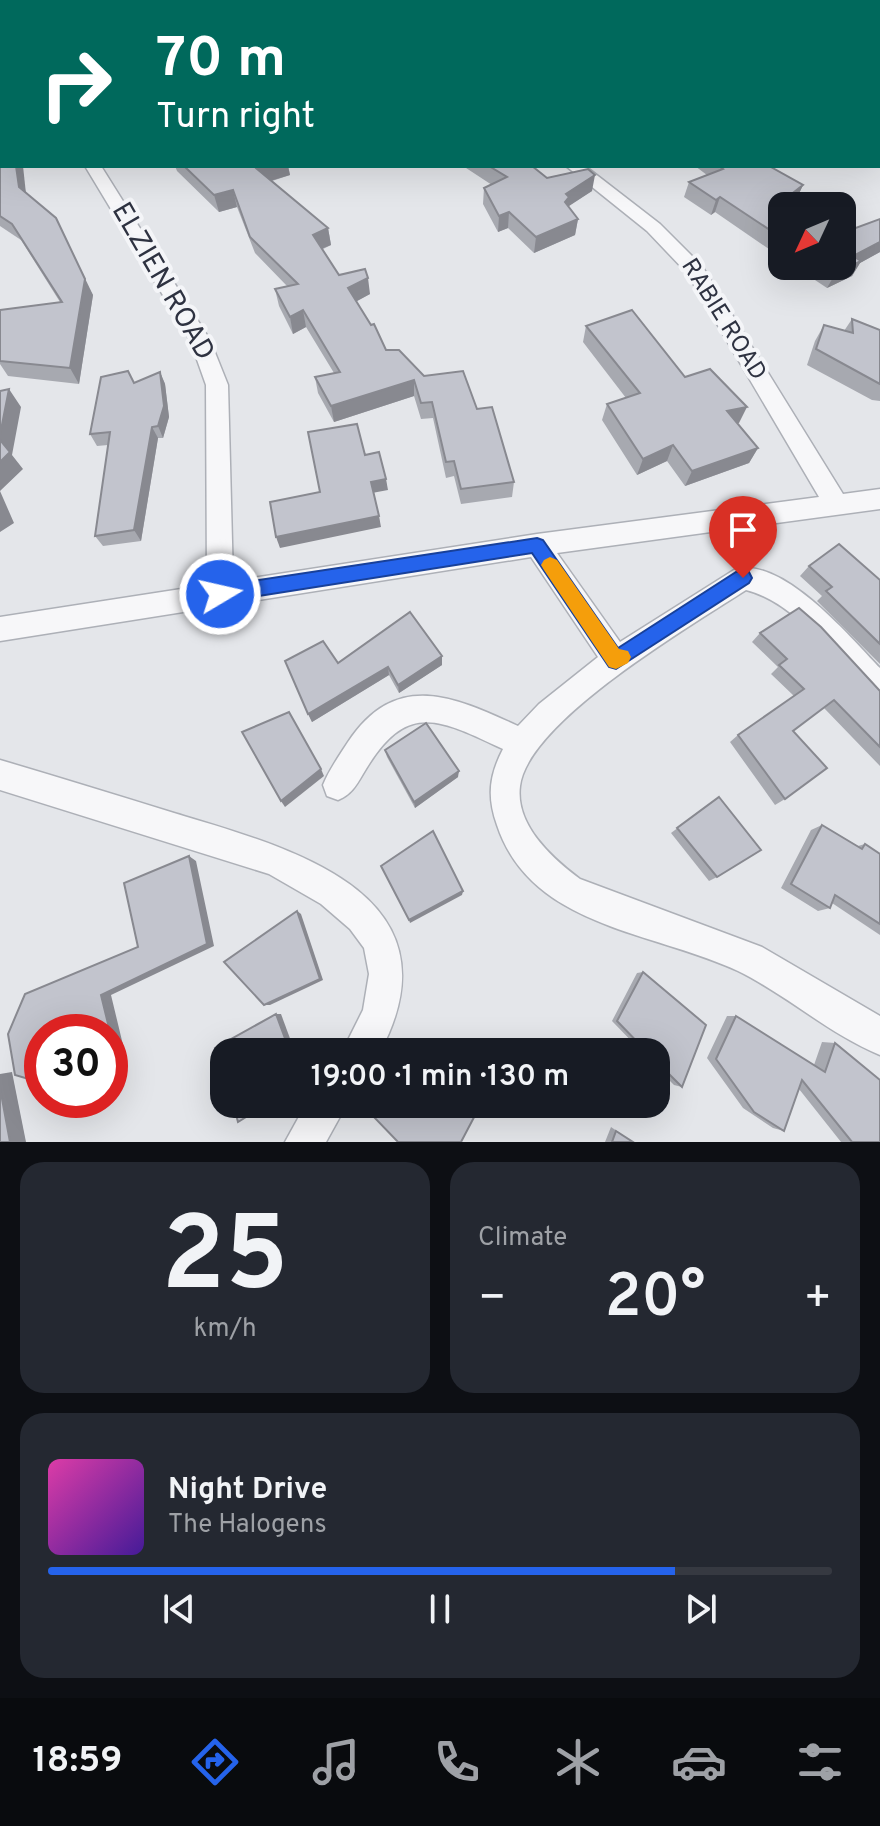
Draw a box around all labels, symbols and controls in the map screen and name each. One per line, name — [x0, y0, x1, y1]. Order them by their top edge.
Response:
text: 70 m — [156, 26, 286, 96]
icon: right — [24, 32, 128, 136]
text: Turn right — [156, 95, 315, 141]
north arrow — [768, 192, 856, 280]
map controls — [768, 192, 856, 280]
street label: ELZIEN ROAD — [102, 196, 222, 368]
street label: RABIE ROAD — [674, 253, 772, 387]
pin — [709, 496, 777, 578]
icon: arrive — [721, 508, 765, 552]
position arrow — [178, 552, 262, 636]
speed limit sign: 30 — [24, 1014, 128, 1118]
text: 19:00 · 1 min · 130 m — [311, 1059, 569, 1096]
text: 25 — [161, 1195, 289, 1327]
text: Climate — [478, 1222, 567, 1255]
text: 20° — [605, 1262, 705, 1338]
text: − — [478, 1272, 506, 1328]
text: + — [804, 1272, 832, 1328]
text: km/h — [193, 1313, 257, 1346]
text: Night Drive — [168, 1472, 327, 1509]
text: The Halogens — [168, 1509, 327, 1542]
icon: previous — [157, 1587, 201, 1631]
icon: pause — [418, 1587, 462, 1631]
icon: next — [679, 1587, 723, 1631]
icon: directions — [187, 1734, 243, 1790]
icon: music — [308, 1734, 364, 1790]
icon: phone — [429, 1734, 485, 1790]
icon: climate — [550, 1734, 606, 1790]
icon: car — [671, 1734, 727, 1790]
icon: filters — [792, 1734, 848, 1790]
text: 18:59 — [32, 1739, 122, 1785]

